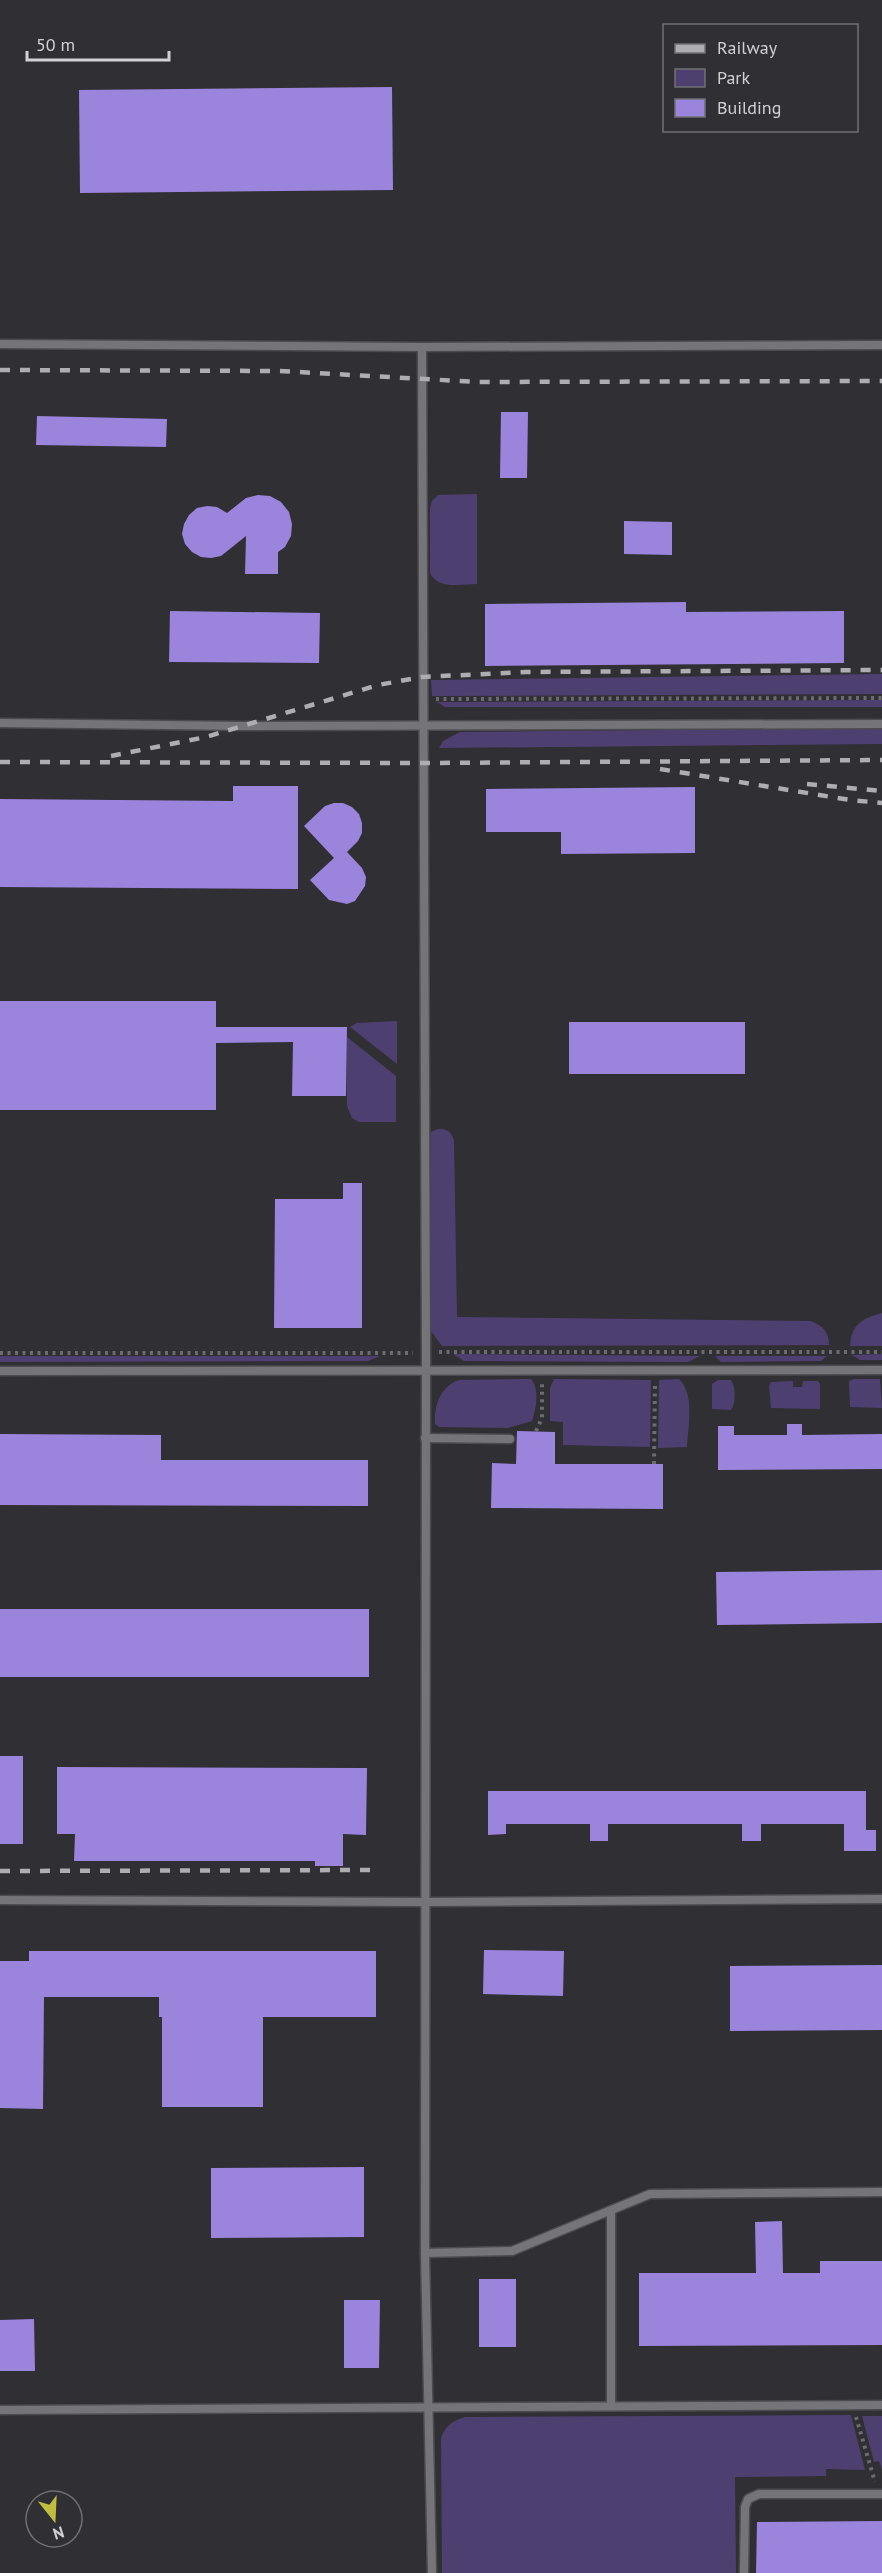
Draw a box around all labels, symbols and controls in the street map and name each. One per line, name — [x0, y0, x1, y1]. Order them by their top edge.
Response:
scale bar — [27, 24, 170, 62]
legend — [663, 24, 858, 132]
text: 50 m — [36, 33, 75, 56]
text: Railway — [717, 36, 778, 59]
text: Park — [717, 66, 750, 89]
text: Building — [717, 96, 781, 119]
north arrow — [24, 2489, 84, 2549]
text: N — [51, 2522, 67, 2544]

